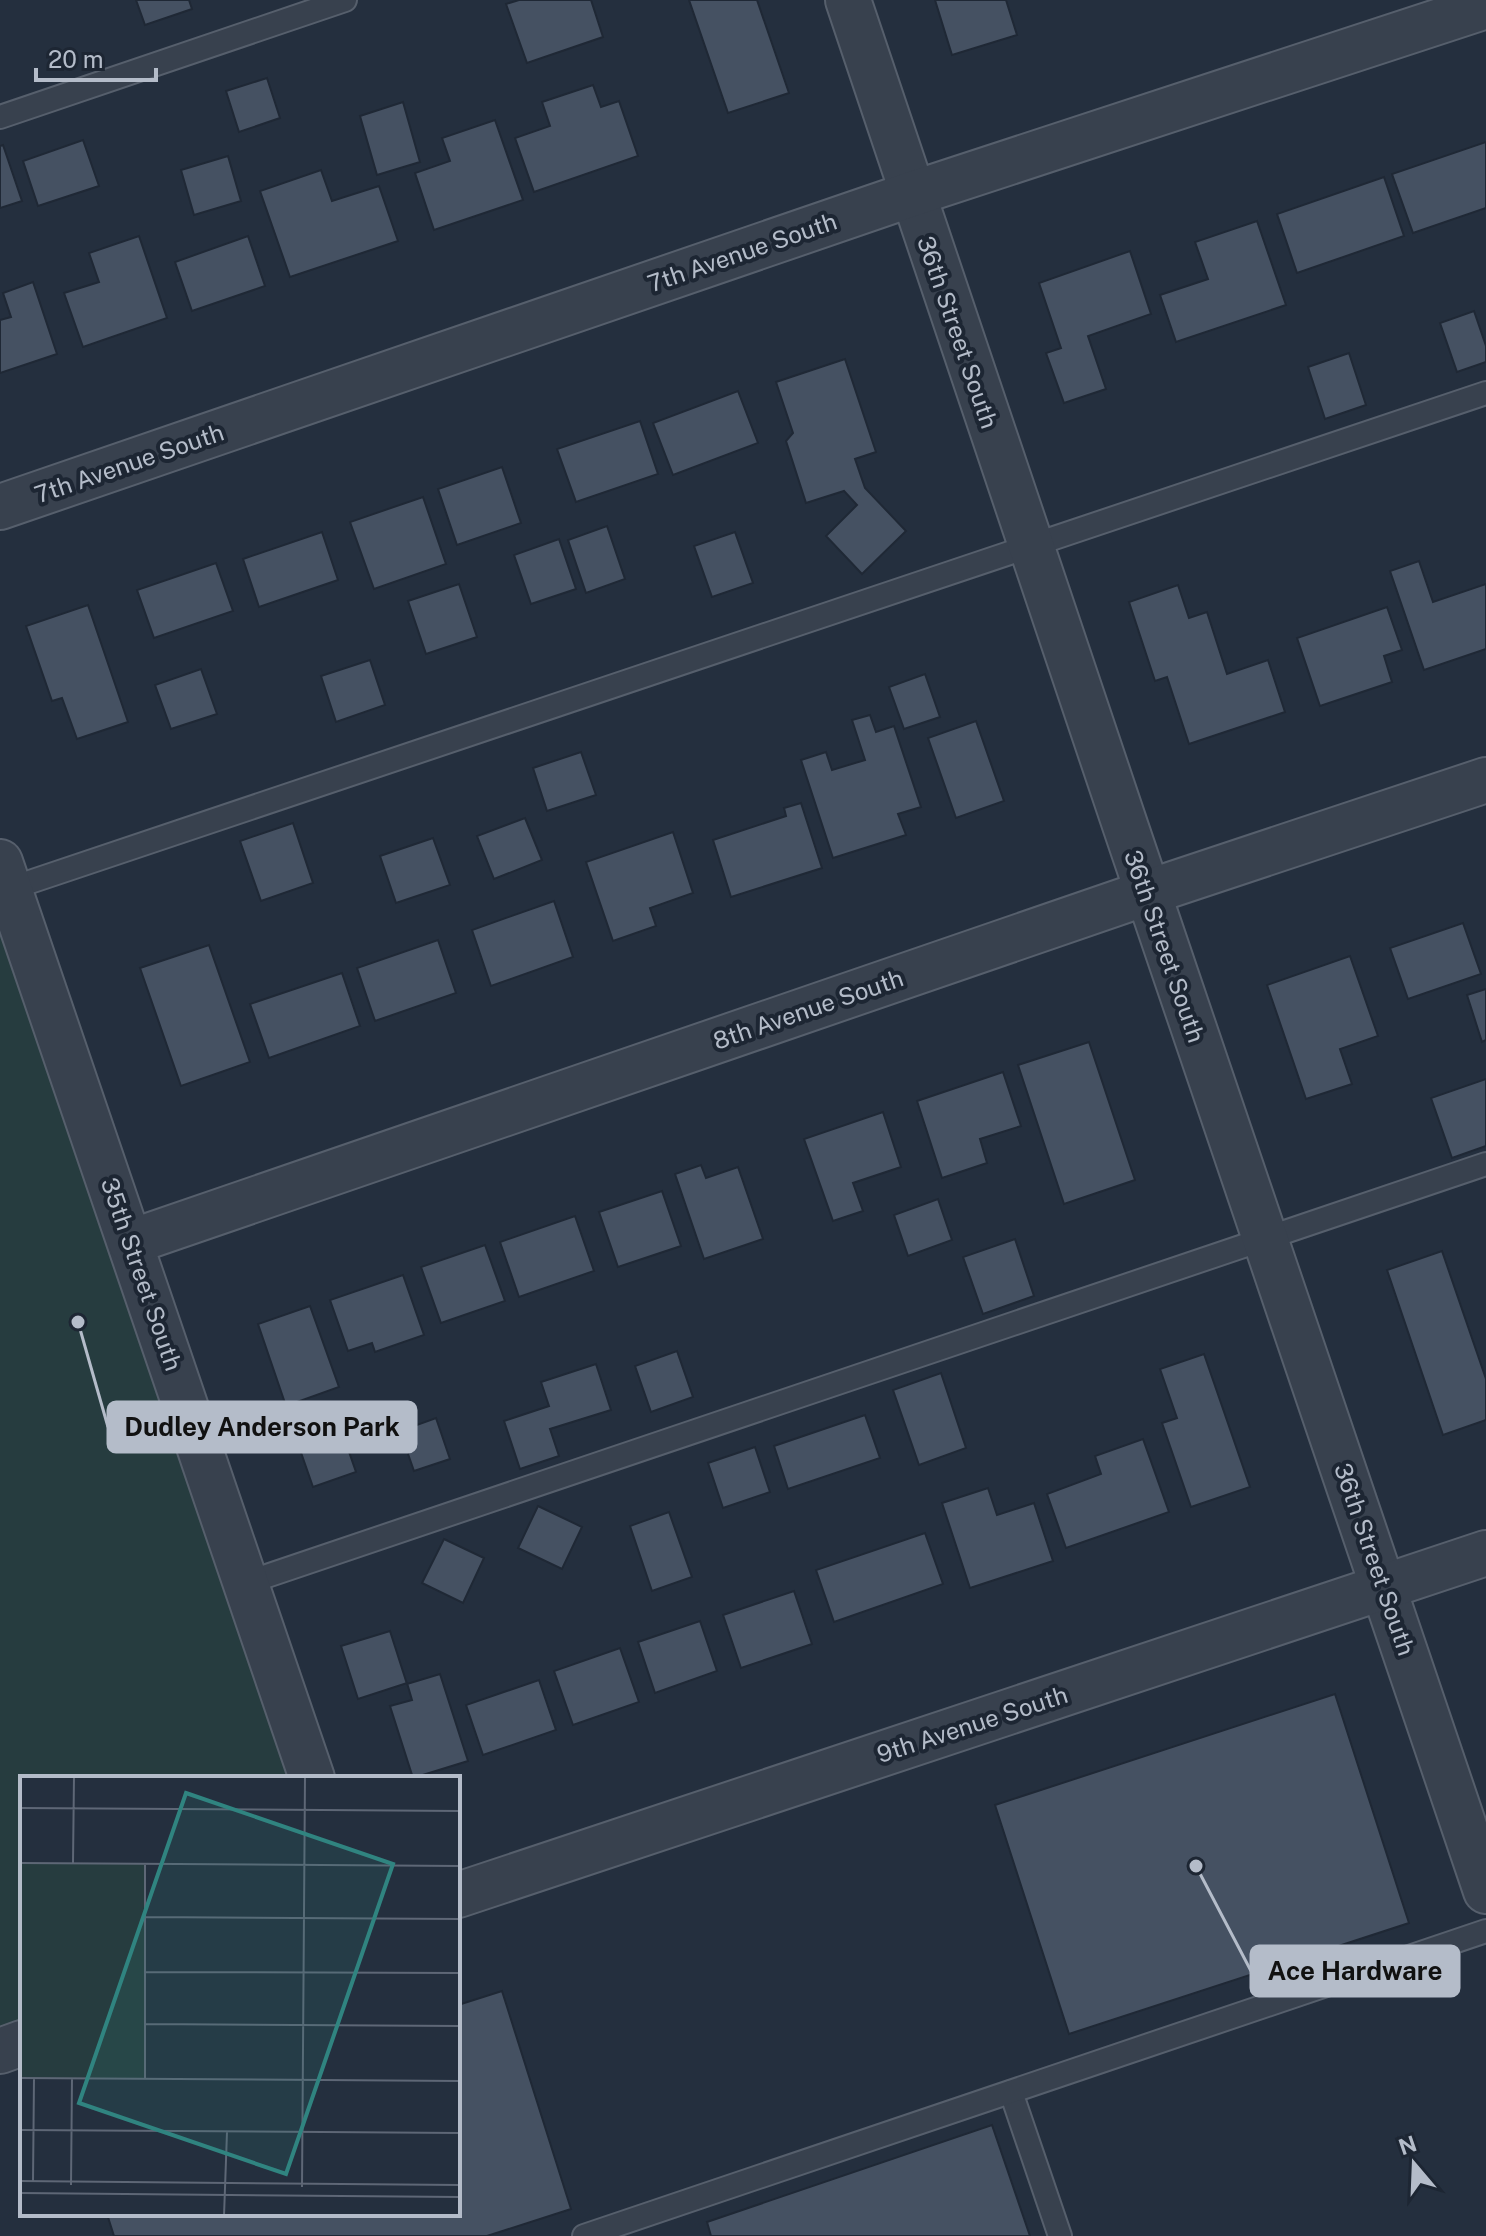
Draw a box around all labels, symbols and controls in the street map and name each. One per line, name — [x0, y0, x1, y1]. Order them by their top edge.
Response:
scale bar — [36, 32, 156, 82]
text: 20 m — [48, 45, 104, 73]
street label: 7th Avenue South — [644, 206, 840, 298]
street label: 36th Street South — [912, 232, 1004, 432]
street label: 7th Avenue South — [31, 417, 227, 509]
street label: 36th Street South — [1119, 846, 1211, 1046]
street label: 8th Avenue South — [709, 963, 907, 1055]
street label: 35th Street South — [96, 1174, 188, 1374]
callout: Dudley Anderson Park — [108, 1402, 416, 1452]
text: Dudley Anderson Park — [124, 1411, 400, 1442]
street label: 36th Street South — [1329, 1459, 1421, 1659]
street label: 9th Avenue South — [873, 1680, 1071, 1768]
inset map — [20, 1776, 460, 2216]
callout: Ace Hardware — [1251, 1946, 1459, 1996]
text: Ace Hardware — [1267, 1955, 1443, 1986]
north arrow — [1374, 2124, 1454, 2204]
text: N — [1395, 2130, 1420, 2160]

